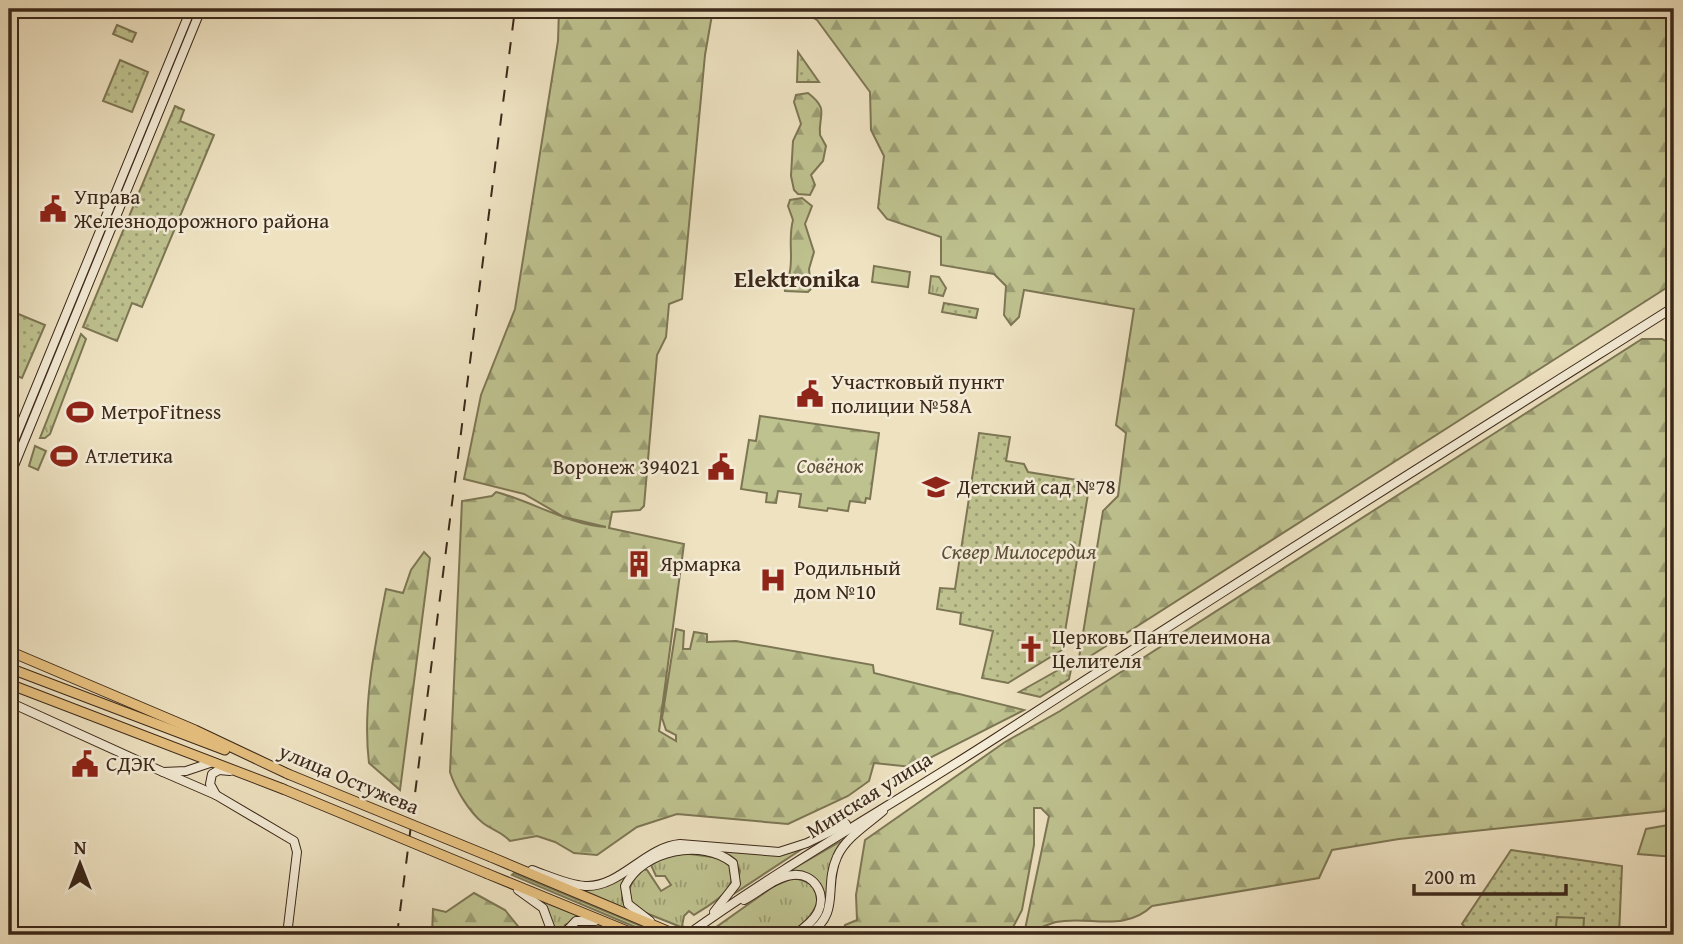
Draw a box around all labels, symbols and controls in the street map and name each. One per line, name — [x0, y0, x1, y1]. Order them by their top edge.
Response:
place label: Управа Железнодорожного района — [73, 181, 329, 236]
public building icon: Управа Железнодорожного района — [38, 194, 68, 224]
district label: Elektronika — [734, 261, 861, 296]
place label: Участковый пункт полиции №58А — [831, 366, 1004, 421]
public building icon: Участковый пункт полиции №58А — [795, 379, 825, 409]
place label: МетроFitness — [101, 396, 221, 427]
sports icon: МетроFitness — [65, 397, 95, 427]
place label: Атлетика — [85, 440, 173, 471]
sports icon: Атлетика — [49, 441, 79, 471]
park label: Совёнок — [796, 450, 864, 481]
place label: Воронеж 394021 — [553, 451, 700, 482]
public building icon: Воронеж 394021 — [706, 452, 736, 482]
place label: Детский сад №78 — [956, 471, 1116, 502]
school or university icon: Детский сад №78 — [921, 472, 951, 502]
park label: Сквер Милосердия — [941, 536, 1097, 567]
place label: Ярмарка — [659, 548, 741, 579]
building icon: Ярмарка — [624, 549, 654, 579]
place label: Родильный дом №10 — [794, 552, 901, 607]
hospital icon: Родильный дом №10 — [758, 565, 788, 595]
place label: Церковь Пантелеимона Целителя — [1052, 621, 1271, 676]
church icon: Церковь Пантелеимона Целителя — [1016, 634, 1046, 664]
street label: улица Остужева — [273, 735, 424, 822]
street label: Минская улица — [800, 743, 938, 846]
place label: СДЭК — [106, 748, 156, 779]
public building icon: СДЭК — [70, 749, 100, 779]
north arrow — [46, 828, 116, 898]
text: N — [74, 833, 87, 861]
scale bar — [1414, 853, 1566, 897]
text: 200 m — [1424, 861, 1476, 892]

